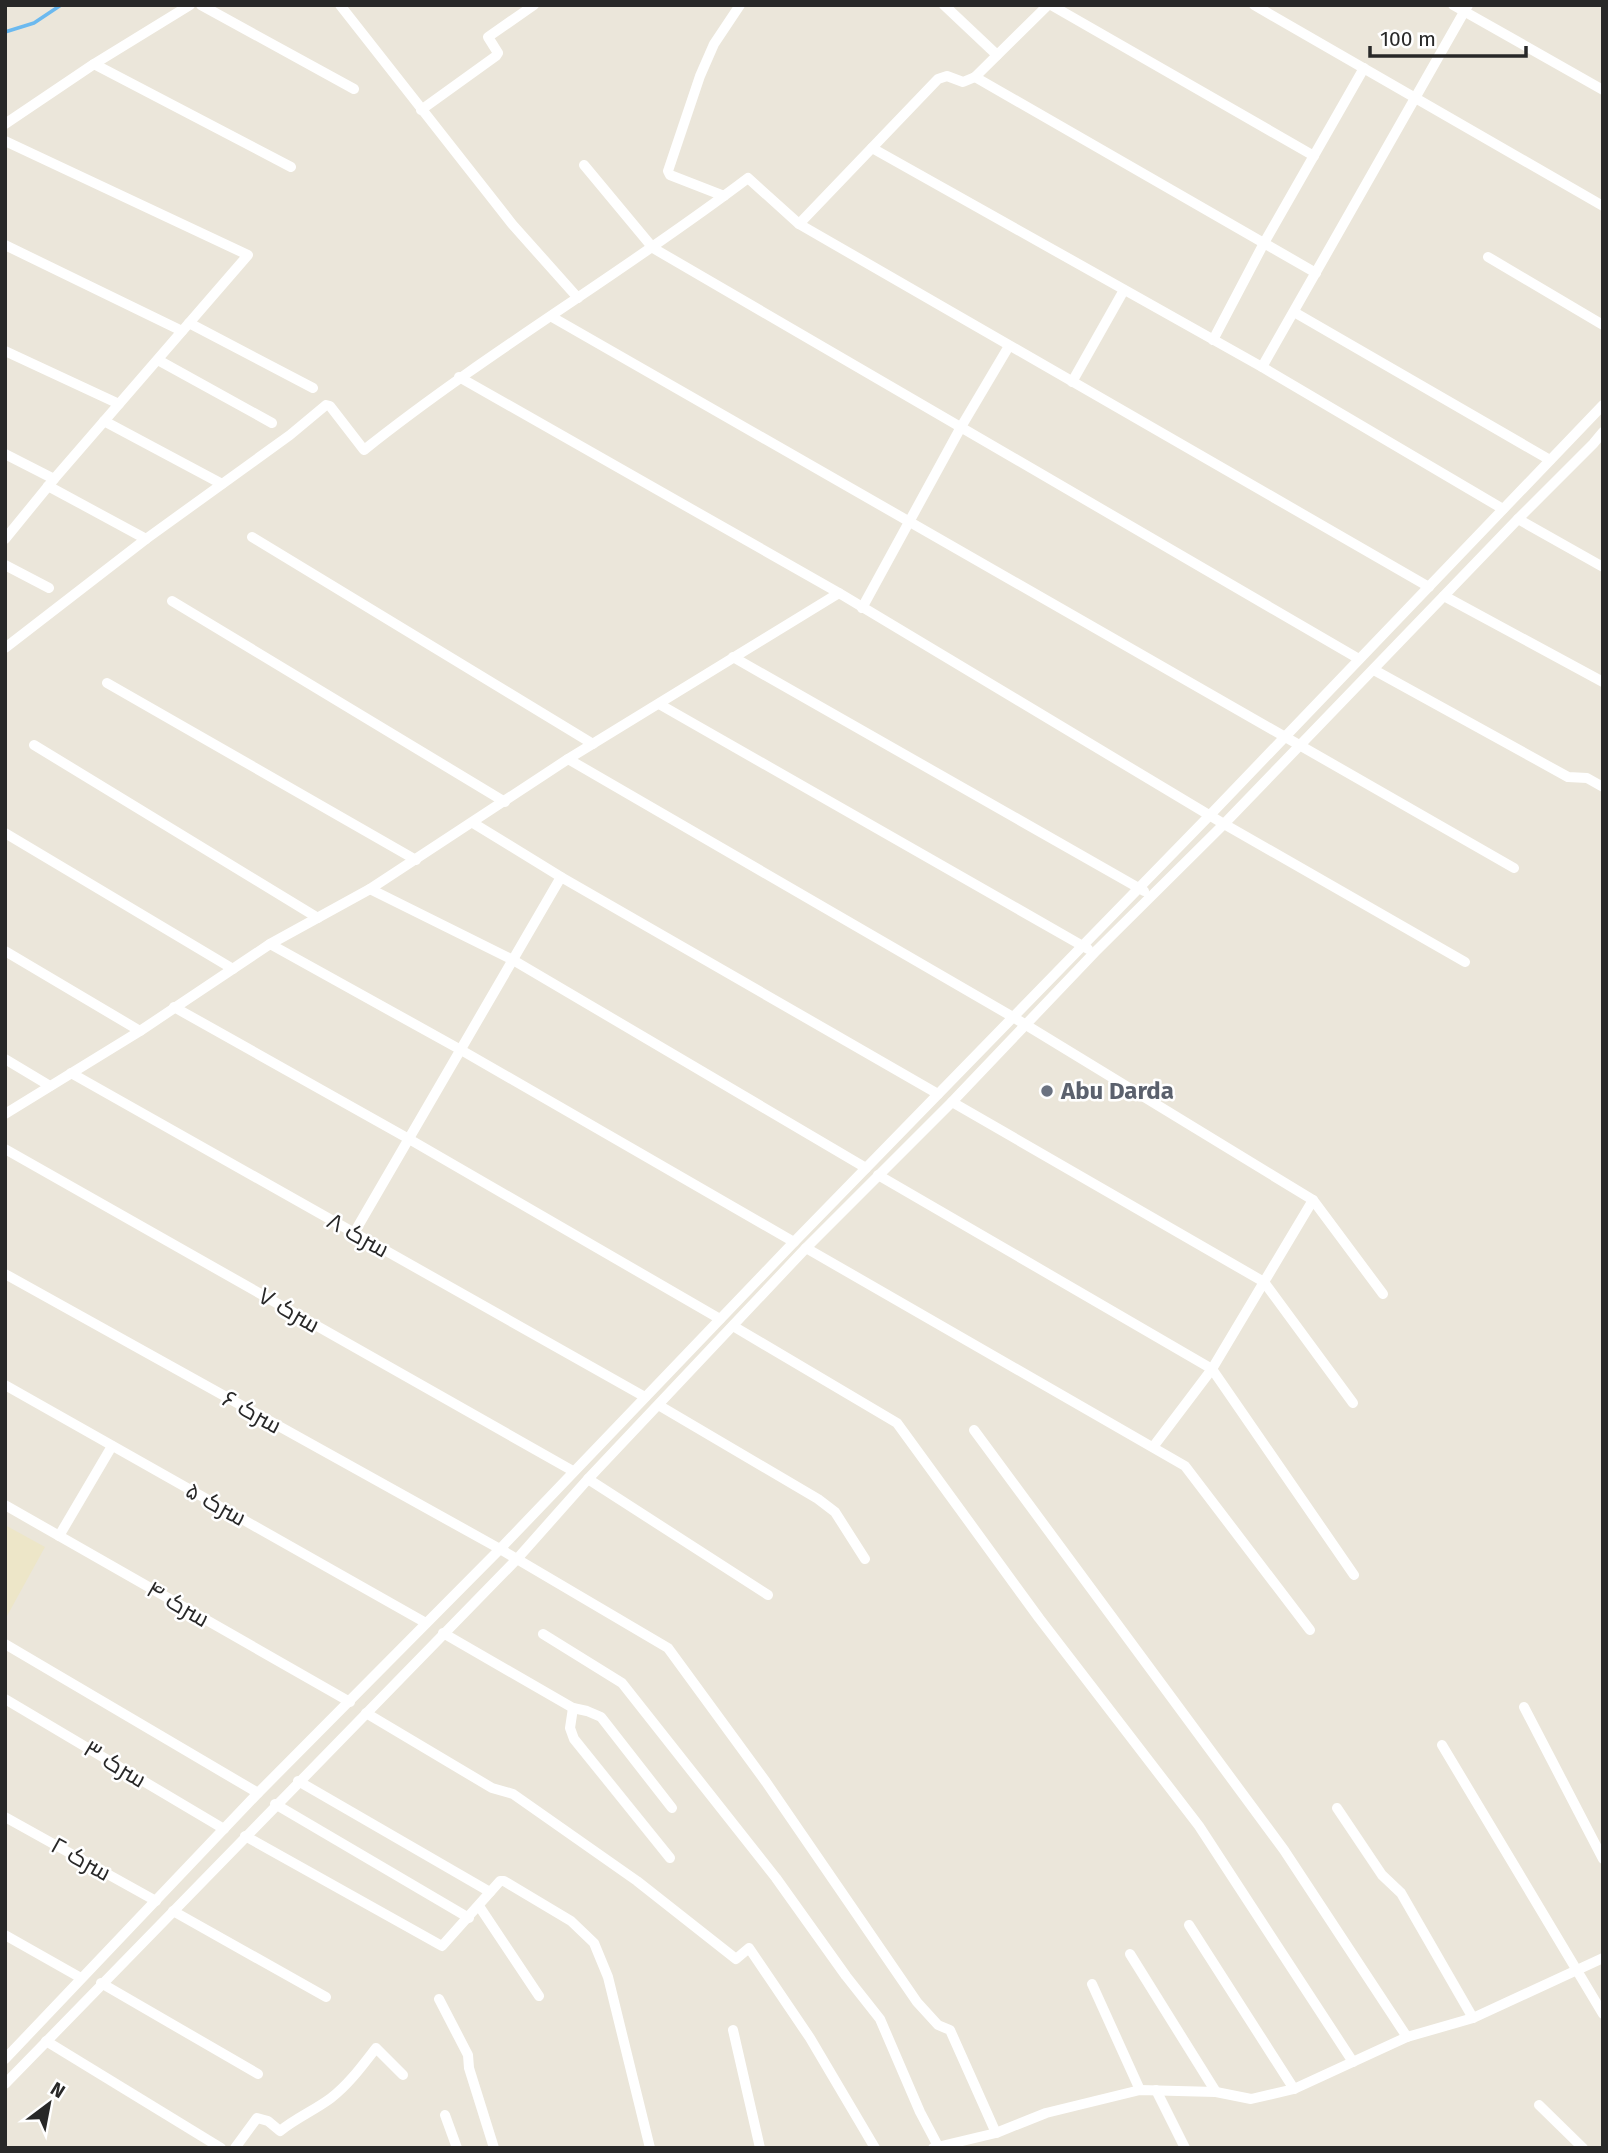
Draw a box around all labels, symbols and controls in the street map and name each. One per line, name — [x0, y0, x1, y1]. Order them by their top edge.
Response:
scale bar — [1370, 14, 1526, 58]
text: 100 m — [1380, 26, 1436, 52]
place label: Abu Darda — [1060, 1077, 1174, 1105]
marker: Abu Darda — [1039, 1083, 1055, 1099]
street label: سرک ۸ — [322, 1207, 394, 1263]
street label: سرک ۷ — [253, 1281, 325, 1339]
street label: سرک ۶ — [218, 1384, 286, 1440]
street label: سرک ۵ — [181, 1476, 251, 1532]
street label: سرک ۴ — [142, 1575, 214, 1633]
street label: سرک ۳ — [79, 1734, 151, 1794]
street label: سرک ۲ — [46, 1831, 116, 1887]
north arrow — [14, 2069, 84, 2139]
text: N — [46, 2077, 69, 2103]

